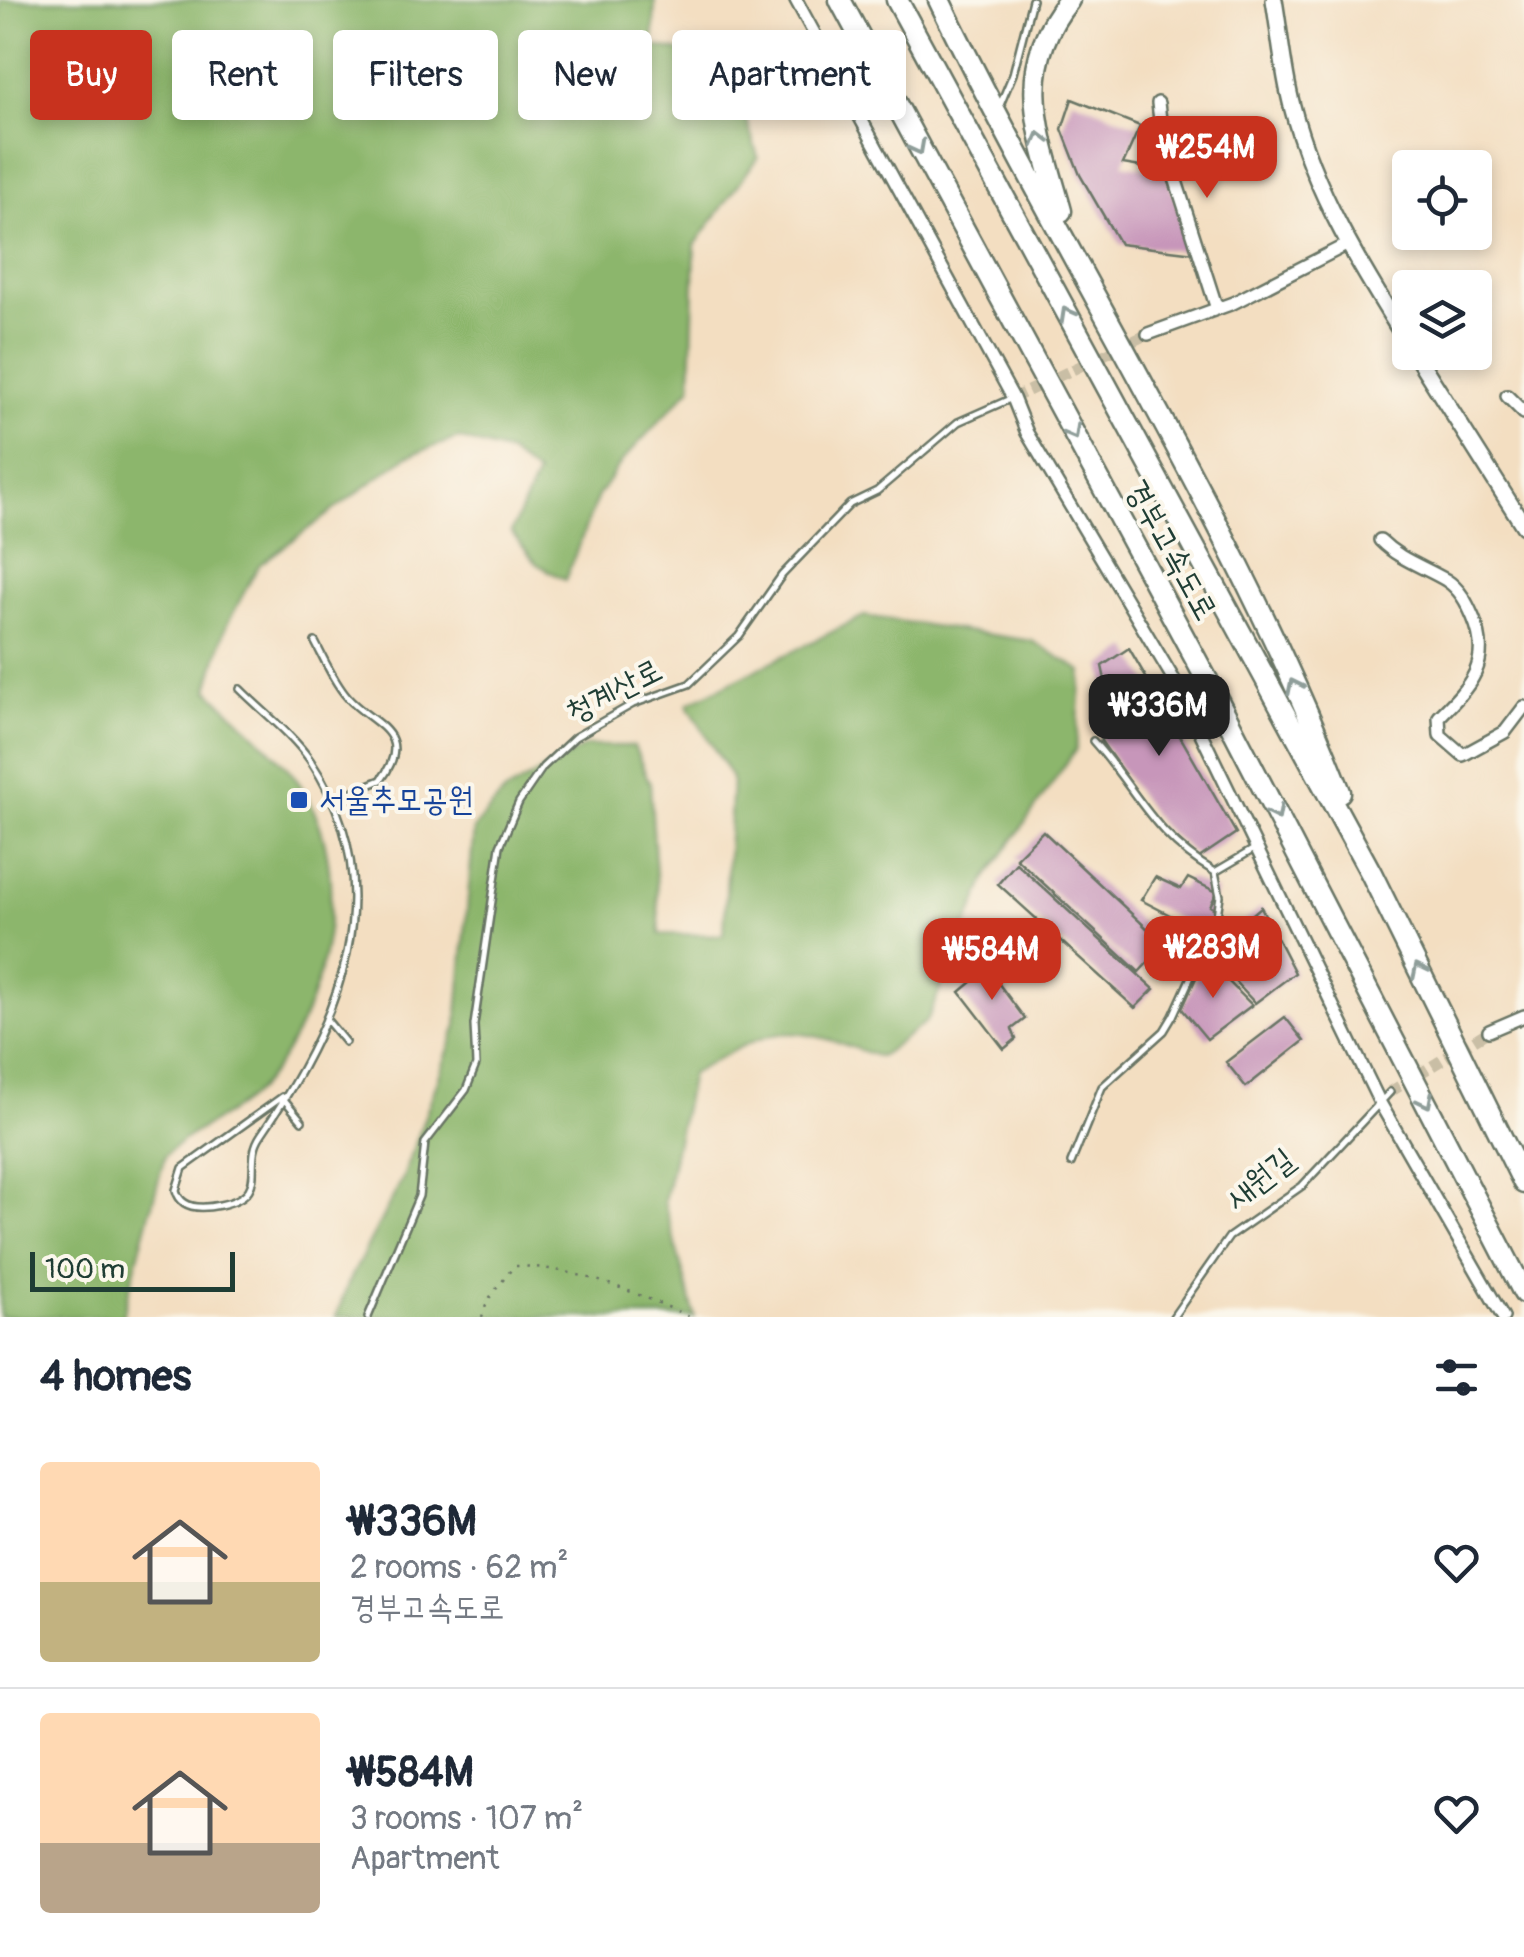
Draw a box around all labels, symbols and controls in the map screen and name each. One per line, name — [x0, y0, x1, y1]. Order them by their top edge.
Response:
chip: Buy — [30, 30, 152, 120]
chip: Rent — [172, 30, 313, 120]
chip: Filters — [333, 30, 498, 120]
chip: New — [518, 30, 652, 120]
chip: Apartment — [672, 30, 906, 120]
pin: ₩254M — [1137, 116, 1277, 201]
text: ₩254M — [1159, 128, 1255, 168]
one-way arrow — [1031, 131, 1052, 148]
one-way arrow — [906, 137, 926, 155]
map controls — [1392, 150, 1492, 370]
button: locate — [1392, 150, 1492, 250]
button: layers — [1392, 270, 1492, 370]
one-way arrow — [1059, 307, 1079, 325]
one-way arrow — [1061, 423, 1081, 441]
street label: 경부고속도로 — [1116, 473, 1226, 627]
street label: 청계산로 — [559, 650, 669, 732]
pin: ₩336M — [1089, 674, 1229, 759]
one-way arrow — [1286, 678, 1306, 696]
text: ₩336M — [1111, 686, 1207, 726]
place label: 서울추모공원 — [319, 780, 474, 820]
marker: 서울추모공원 — [288, 789, 310, 811]
one-way arrow — [1264, 802, 1284, 820]
pin: ₩283M — [1143, 916, 1283, 1001]
pin: ₩584M — [922, 918, 1062, 1003]
text: ₩283M — [1166, 928, 1260, 968]
text: ₩584M — [945, 930, 1039, 970]
one-way arrow — [1412, 963, 1431, 981]
one-way arrow — [1414, 1090, 1433, 1108]
street label: 새원길 — [1217, 1139, 1303, 1219]
scale bar — [30, 1247, 235, 1292]
text: 100 m — [45, 1252, 125, 1287]
icon: filters — [1429, 1350, 1484, 1405]
text: 4 homes — [40, 1351, 191, 1403]
text: ₩336M — [350, 1496, 477, 1548]
icon: home — [120, 1502, 240, 1622]
icon: heart — [1429, 1535, 1484, 1590]
text: 2 rooms · 62 m² — [350, 1548, 568, 1588]
text: 경부고속도로 — [350, 1588, 505, 1628]
text: ₩584M — [350, 1747, 474, 1799]
icon: home — [120, 1753, 240, 1873]
icon: heart — [1429, 1786, 1484, 1841]
text: 3 rooms · 107 m² — [350, 1799, 583, 1839]
text: Apartment — [350, 1839, 499, 1879]

